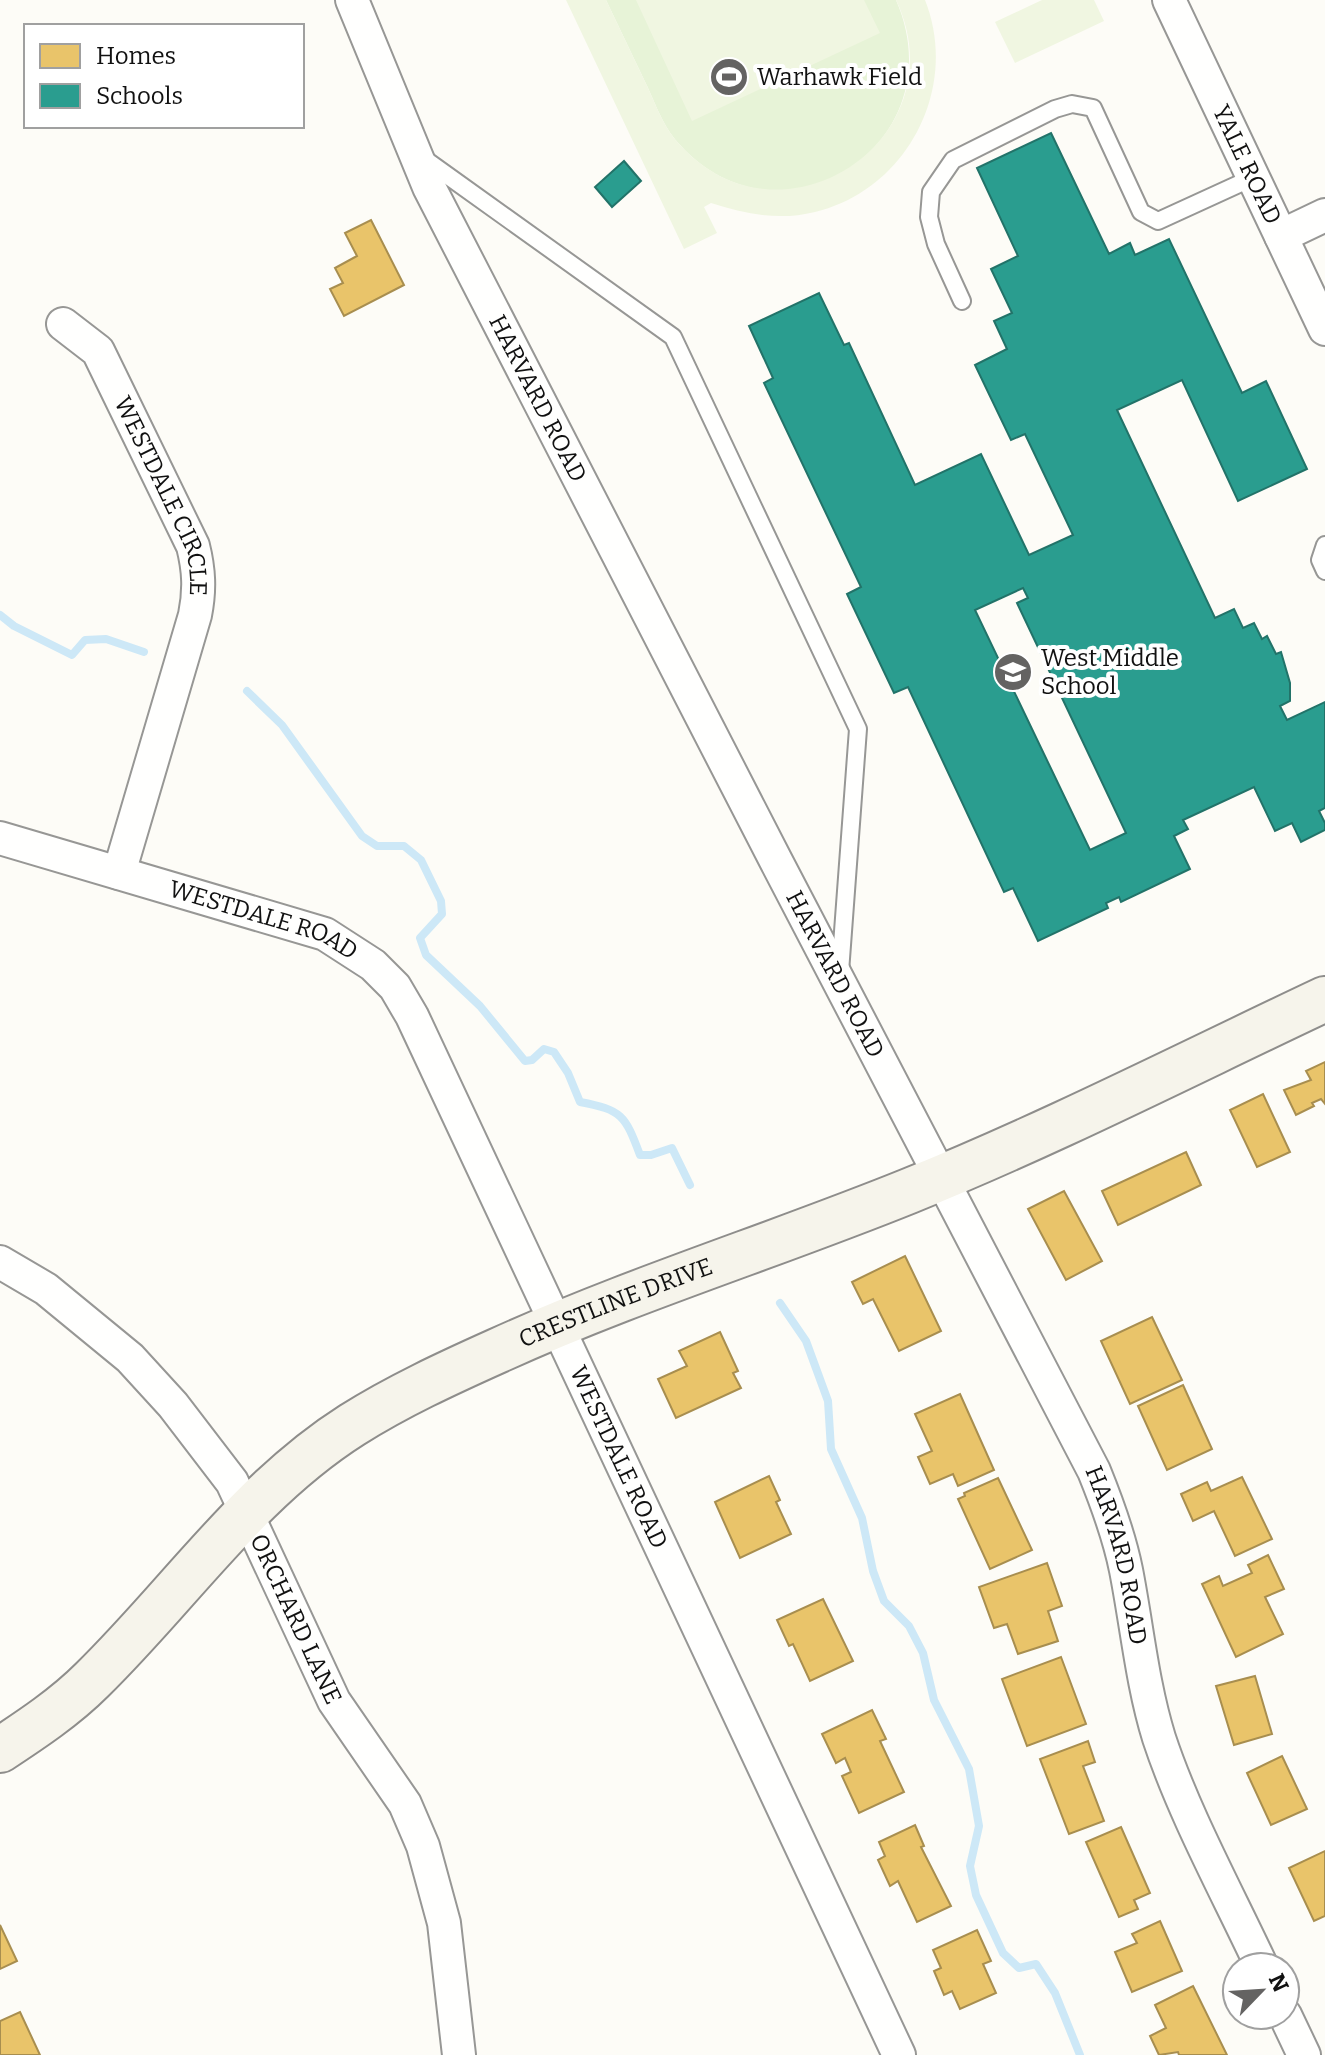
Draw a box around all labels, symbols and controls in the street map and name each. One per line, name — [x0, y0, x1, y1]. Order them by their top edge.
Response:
legend — [24, 24, 304, 128]
text: Homes — [96, 42, 176, 70]
sports icon: Warhawk Field — [708, 56, 750, 98]
place label: Warhawk Field — [757, 63, 922, 91]
text: Schools — [96, 82, 183, 110]
street label: YALE ROAD — [1207, 100, 1287, 229]
street label: HARVARD ROAD — [483, 310, 592, 487]
street label: WESTDALE CIRCLE — [108, 392, 212, 596]
place label: West Middle School — [1041, 644, 1179, 700]
school or university icon: West Middle School — [992, 651, 1034, 693]
street label: WESTDALE ROAD — [166, 875, 363, 965]
street label: HARVARD ROAD — [780, 886, 890, 1062]
street label: CRESTLINE DRIVE — [514, 1252, 716, 1354]
street label: WESTDALE ROAD — [564, 1362, 674, 1553]
street label: HARVARD ROAD — [1079, 1462, 1152, 1647]
street label: ORCHARD LANE — [244, 1530, 347, 1709]
north arrow — [1221, 1951, 1301, 2031]
text: N — [1263, 1969, 1295, 1996]

